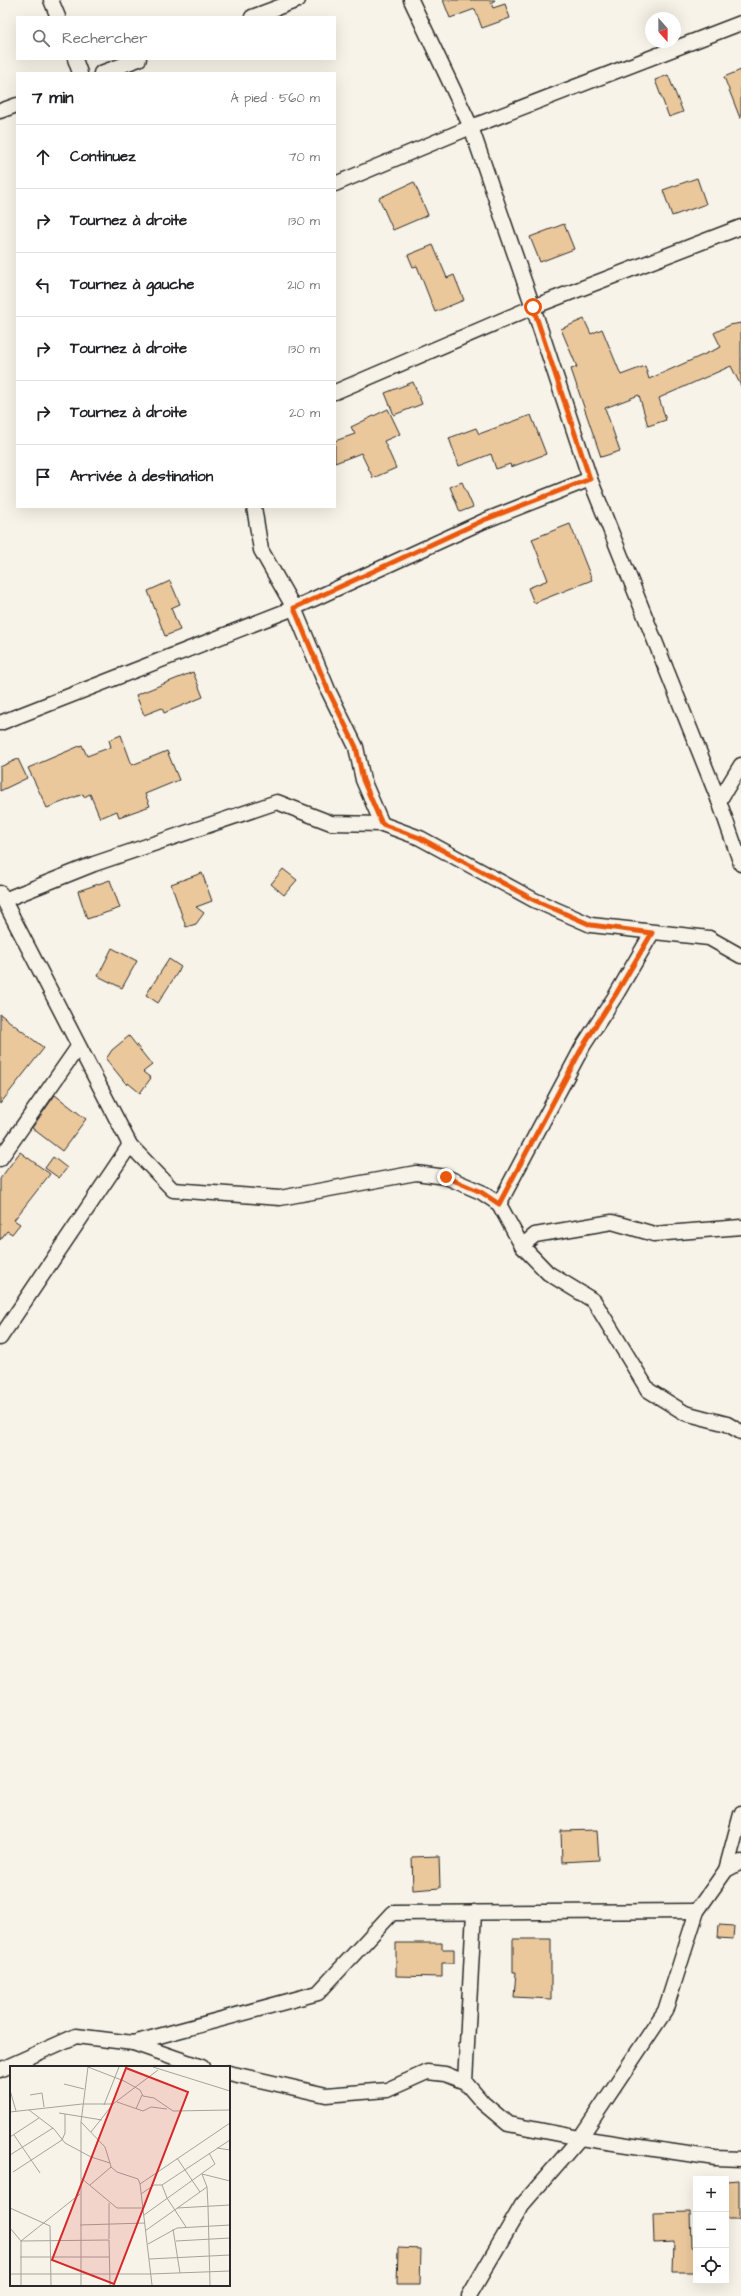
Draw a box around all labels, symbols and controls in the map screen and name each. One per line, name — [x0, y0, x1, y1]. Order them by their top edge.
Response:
north arrow — [645, 12, 681, 48]
search box — [16, 16, 336, 60]
icon: search — [30, 27, 52, 49]
text: Rechercher — [62, 28, 147, 49]
text: 7 min — [32, 86, 74, 110]
text: À pied · 560 m — [230, 89, 320, 107]
icon: ahead — [32, 146, 54, 168]
text: Continuez — [70, 146, 136, 167]
text: 70 m — [288, 148, 320, 166]
icon: right — [32, 210, 54, 232]
text: Tournez à droite — [70, 210, 187, 231]
text: 130 m — [288, 212, 320, 230]
icon: left — [32, 274, 54, 296]
text: Tournez à gauche — [70, 274, 194, 295]
text: 210 m — [287, 276, 320, 294]
route start — [524, 298, 542, 316]
icon: right — [32, 338, 54, 360]
text: Tournez à droite — [70, 338, 187, 359]
text: 130 m — [288, 340, 320, 358]
icon: right — [32, 402, 54, 424]
text: Tournez à droite — [70, 402, 187, 423]
text: 20 m — [289, 404, 320, 422]
icon: arrive — [32, 466, 54, 488]
text: Arrivée à destination — [70, 466, 213, 487]
route end — [437, 1168, 455, 1186]
inset map — [10, 2066, 230, 2286]
map controls — [693, 2176, 729, 2284]
button: + — [693, 2176, 729, 2212]
button: − — [693, 2212, 729, 2248]
button: locate — [693, 2248, 729, 2284]

